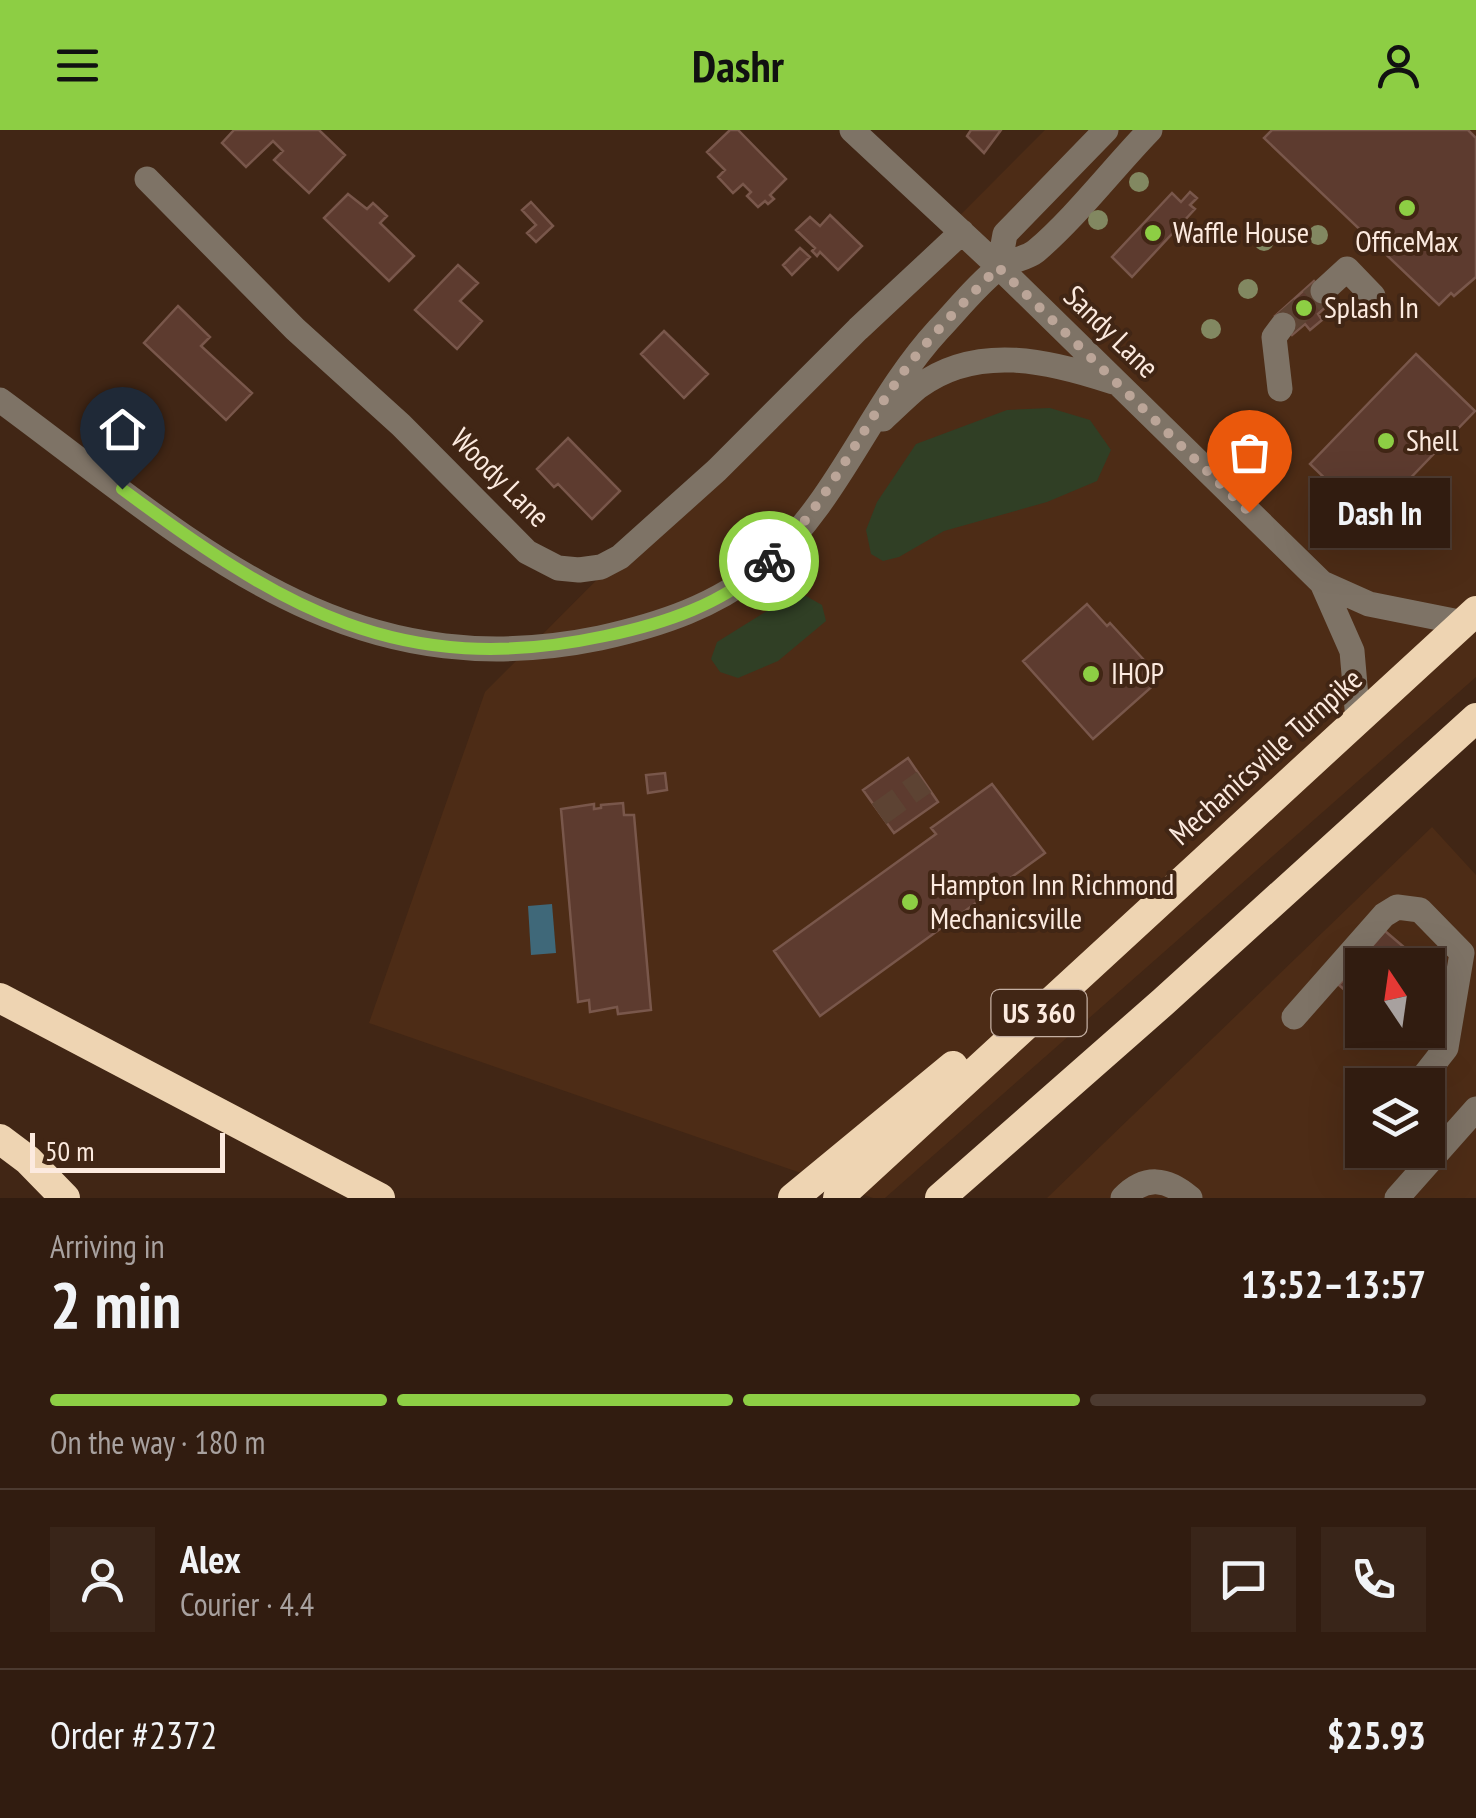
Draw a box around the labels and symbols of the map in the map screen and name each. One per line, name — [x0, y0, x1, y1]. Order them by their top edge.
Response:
marker: OfficeMax — [1396, 197, 1418, 219]
place label: Waffle House — [1173, 212, 1309, 251]
place label: OfficeMax — [1355, 221, 1459, 260]
marker: Waffle House — [1142, 222, 1164, 244]
street label: Sandy Lane — [1056, 276, 1168, 386]
place label: Splash In — [1324, 287, 1419, 326]
marker: Splash In — [1293, 297, 1315, 319]
pin — [80, 387, 165, 490]
pin — [1207, 410, 1292, 513]
street label: Woody Lane — [443, 419, 559, 535]
place label: Shell — [1406, 420, 1458, 459]
marker: Shell — [1375, 430, 1397, 452]
callout: Dash In — [1309, 477, 1449, 547]
courier — [719, 511, 819, 611]
place label: IHOP — [1111, 653, 1164, 692]
street label: Mechanicsville Turnpike — [1160, 659, 1370, 853]
marker: IHOP — [1080, 663, 1102, 685]
place label: Hampton Inn Richmond Mechanicsville — [930, 864, 1174, 937]
marker: Hampton Inn Richmond Mechanicsville — [899, 891, 921, 913]
north arrow — [1345, 948, 1445, 1048]
road number: US 360 — [992, 990, 1086, 1036]
scale bar — [30, 1128, 225, 1172]

